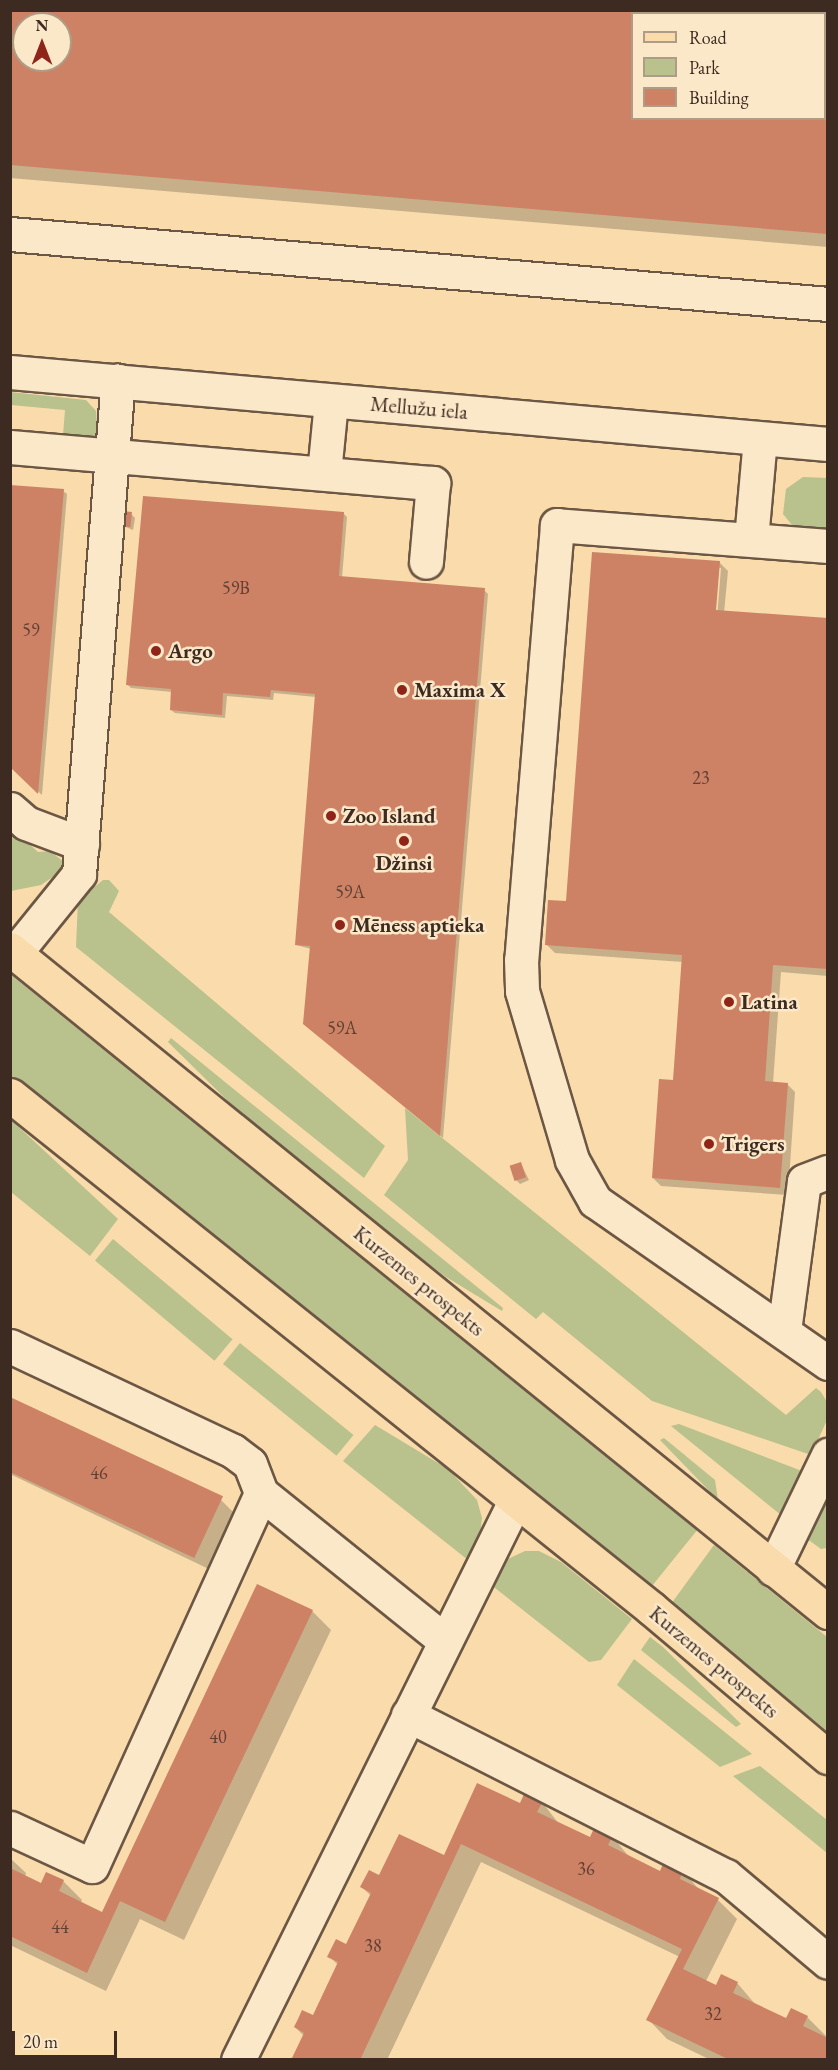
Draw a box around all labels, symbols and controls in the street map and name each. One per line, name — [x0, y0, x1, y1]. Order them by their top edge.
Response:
north arrow — [12, 12, 72, 72]
legend — [631, 12, 826, 120]
text: N — [36, 15, 48, 36]
text: Road — [689, 26, 727, 49]
text: Park — [689, 56, 720, 79]
text: Building — [689, 86, 749, 109]
street label: Mellužu iela — [369, 391, 469, 425]
house number: 59B — [222, 577, 250, 599]
house number: 59 — [22, 619, 40, 641]
place label: Argo — [168, 638, 213, 664]
marker: Argo — [149, 644, 163, 658]
place label: Maxima X — [414, 677, 506, 703]
marker: Maxima X — [395, 683, 409, 697]
house number: 23 — [692, 767, 710, 789]
place label: Zoo Island — [343, 803, 436, 829]
marker: Zoo Island — [324, 809, 338, 823]
marker: Džinsi — [397, 834, 411, 848]
place label: Džinsi — [375, 850, 433, 876]
house number: 59A — [335, 881, 365, 903]
place label: Mēness aptieka — [352, 912, 484, 938]
marker: Mēness aptieka — [333, 918, 347, 932]
place label: Latina — [741, 989, 798, 1015]
marker: Latina — [722, 995, 736, 1009]
house number: 59A — [327, 1017, 357, 1039]
place label: Trigers — [721, 1131, 785, 1157]
marker: Trigers — [702, 1137, 716, 1151]
street label: Kurzemes prospekts — [348, 1220, 490, 1342]
house number: 46 — [90, 1462, 108, 1484]
street label: Kurzemes prospekts — [644, 1600, 784, 1724]
house number: 40 — [209, 1726, 227, 1748]
house number: 36 — [577, 1858, 595, 1880]
house number: 44 — [51, 1916, 69, 1938]
house number: 38 — [364, 1935, 382, 1957]
house number: 32 — [704, 2003, 722, 2025]
scale bar — [15, 2019, 120, 2057]
text: 20 m — [23, 2030, 58, 2053]

